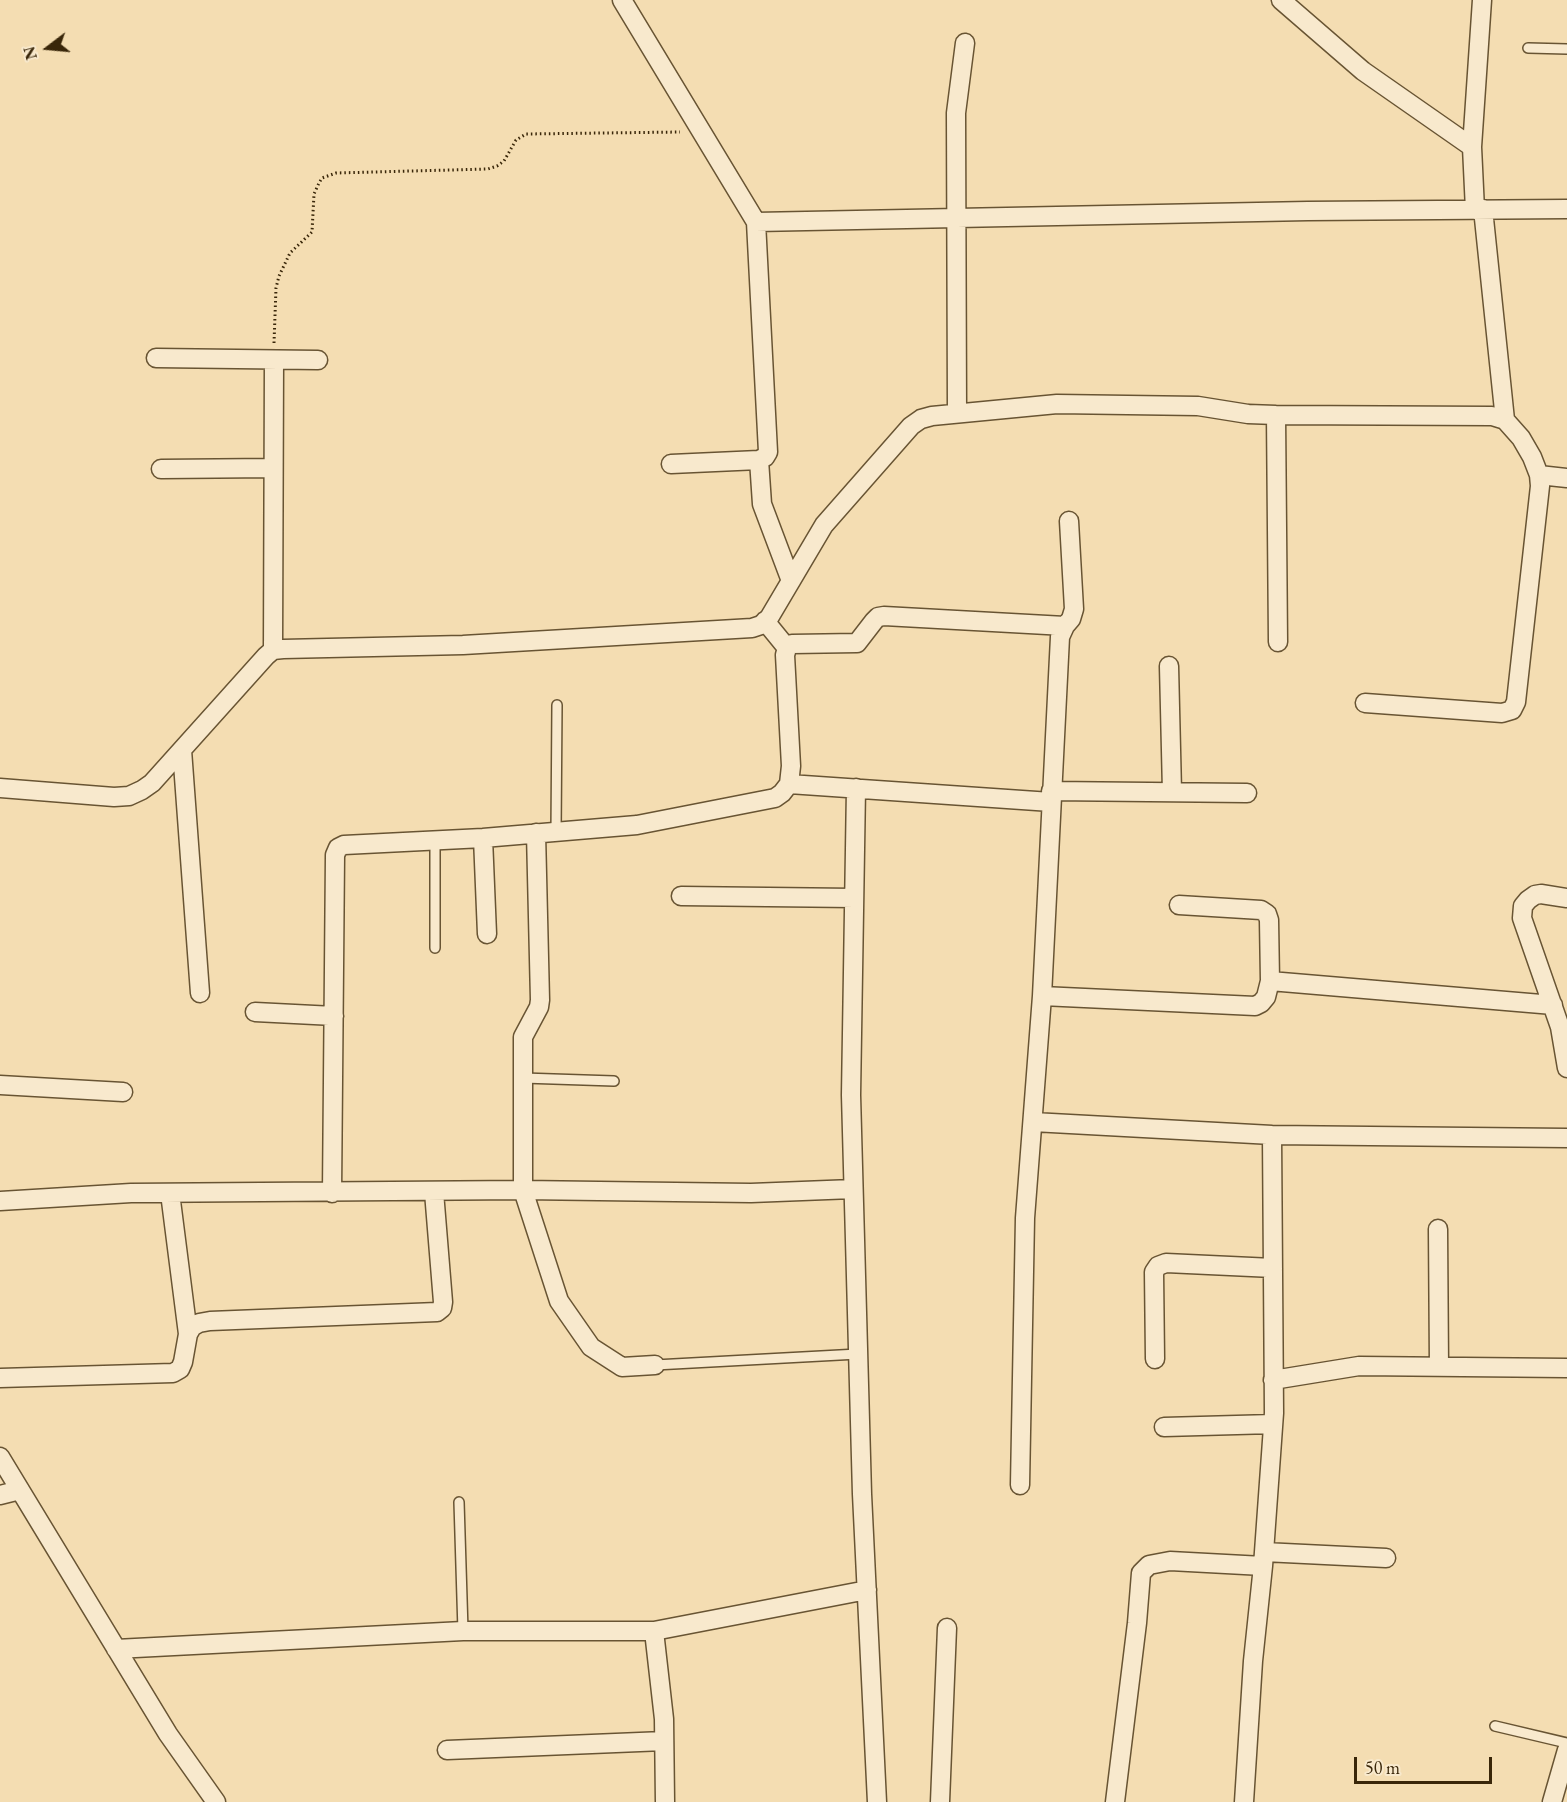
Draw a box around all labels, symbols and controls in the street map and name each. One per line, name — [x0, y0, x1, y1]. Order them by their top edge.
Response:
north arrow — [18, 18, 78, 78]
text: N — [18, 44, 42, 62]
scale bar — [1357, 1745, 1495, 1783]
text: 50 m — [1365, 1756, 1400, 1779]

